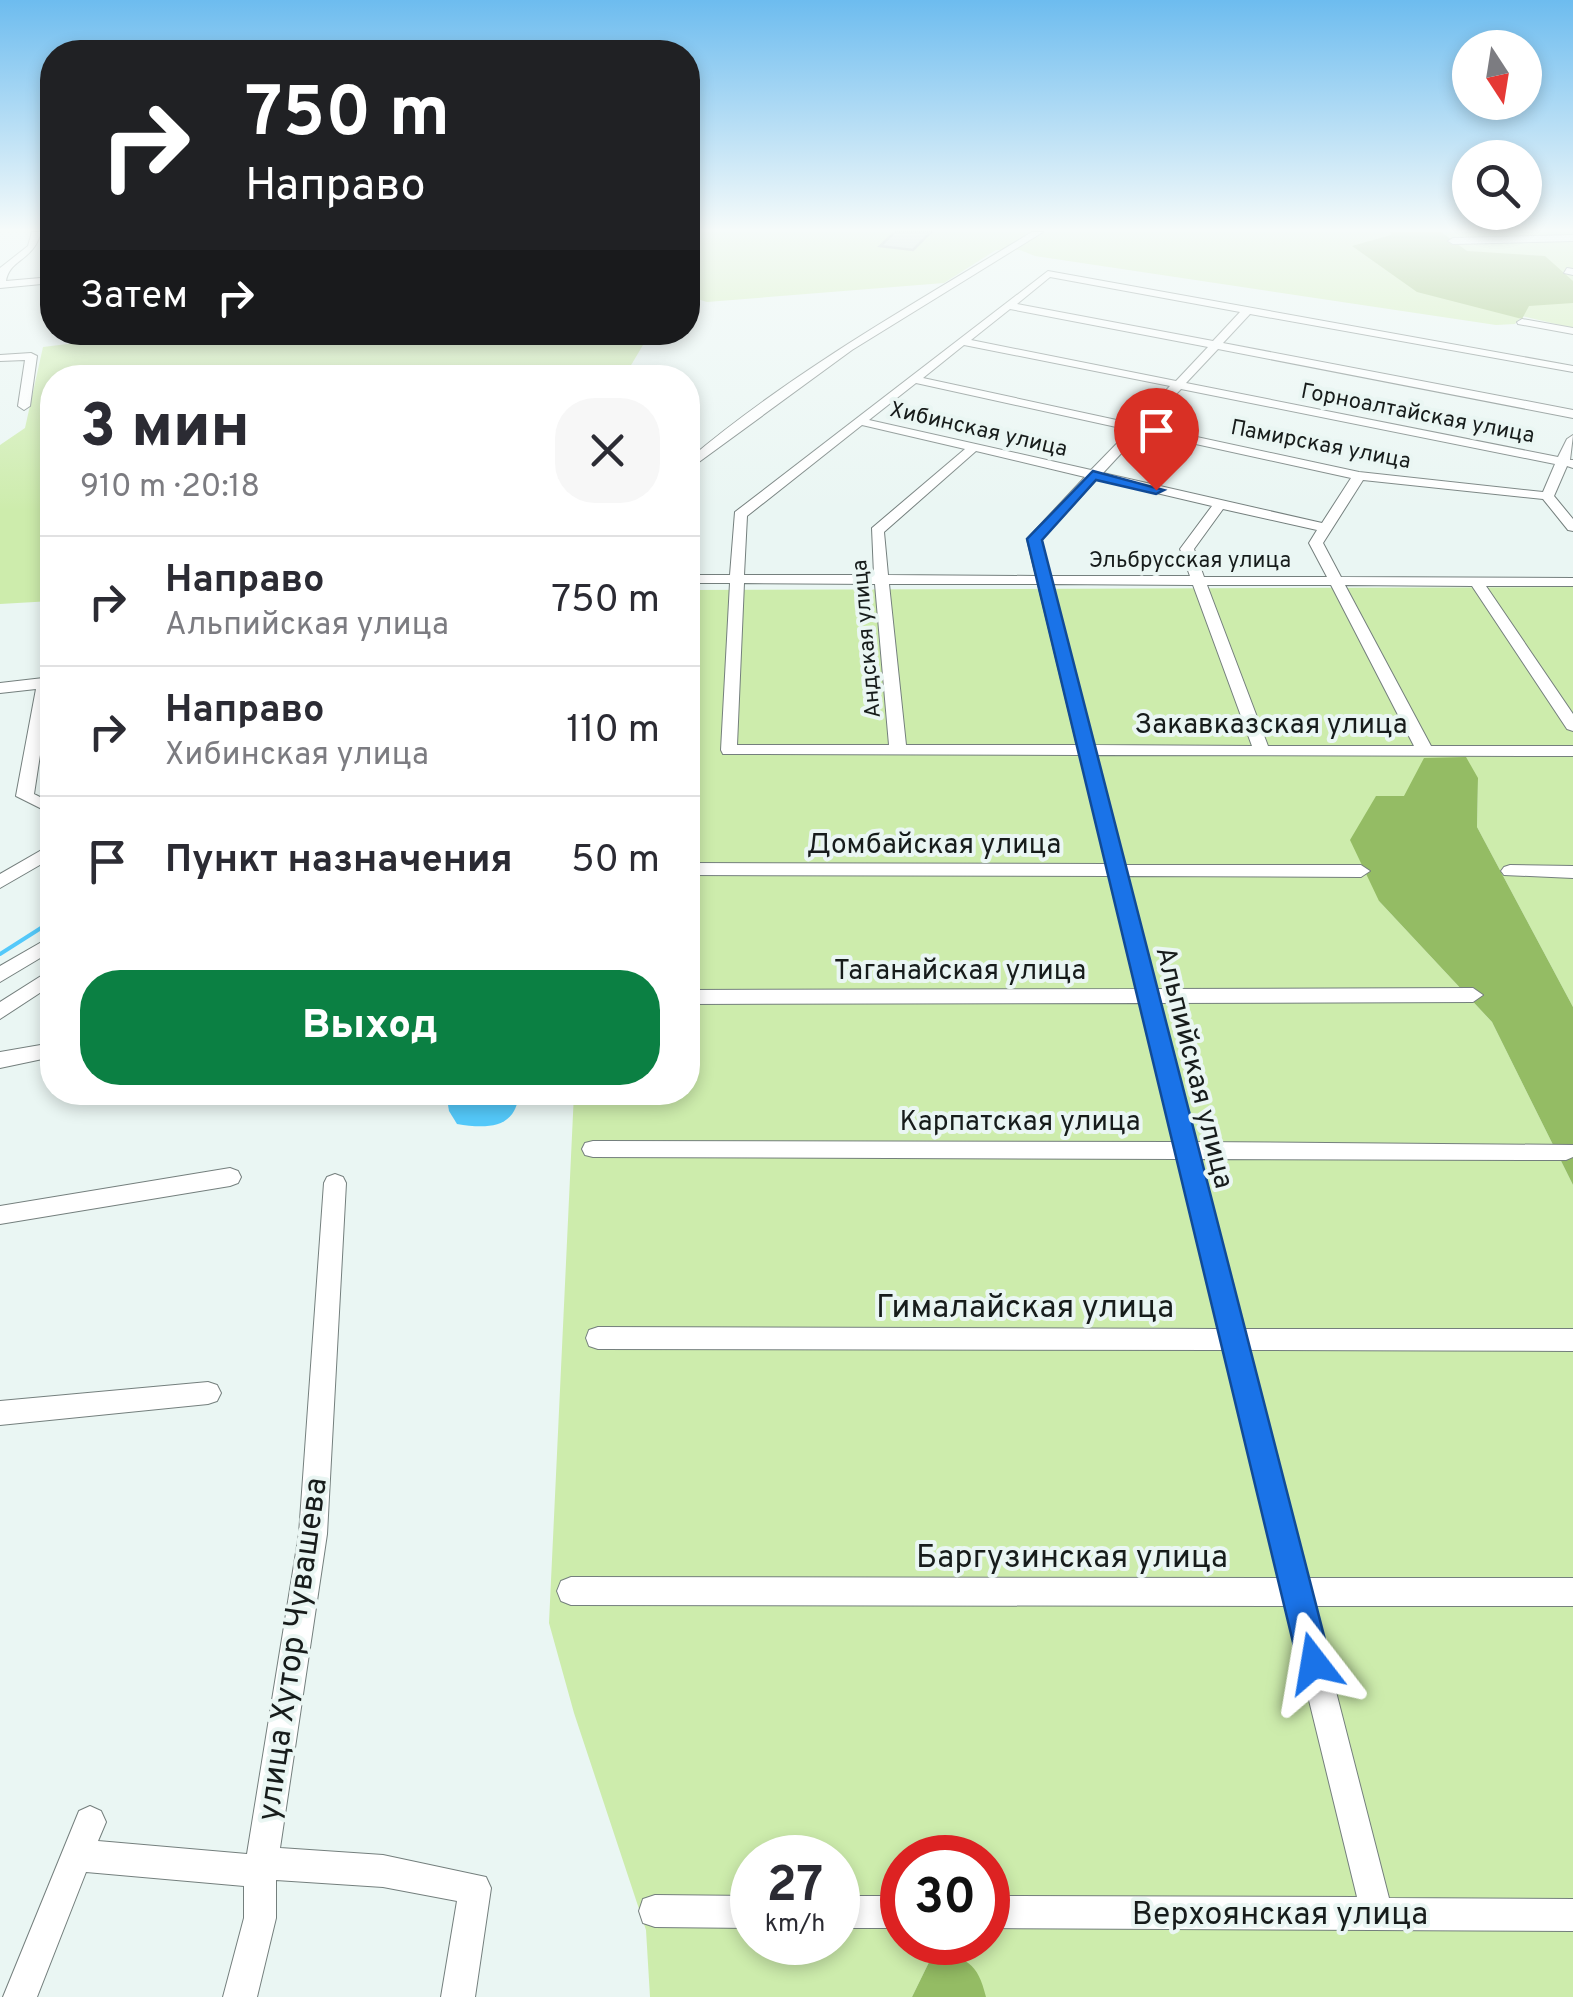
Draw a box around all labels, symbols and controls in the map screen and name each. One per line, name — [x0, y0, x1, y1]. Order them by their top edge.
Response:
north arrow — [1452, 30, 1542, 120]
map controls — [1452, 30, 1542, 230]
text: 750 m — [245, 72, 450, 161]
icon: right — [80, 80, 210, 210]
button: search — [1452, 140, 1542, 230]
text: Направо — [245, 159, 426, 216]
icon: right — [208, 270, 263, 325]
text: Затем — [80, 273, 188, 322]
street label: Горноалтайская улица — [1298, 379, 1537, 450]
pin — [1114, 388, 1199, 491]
text: 3 мин — [80, 392, 250, 468]
street label: Хибинская улица — [887, 397, 1070, 464]
button: close — [555, 398, 660, 503]
icon: arrive — [1129, 403, 1184, 458]
street label: Памирская улица — [1228, 415, 1413, 476]
text: 910 m · 20:18 — [80, 468, 260, 508]
street label: Эльбрусская улица — [1089, 548, 1291, 575]
text: Направо — [165, 557, 325, 606]
street label: Андская улица — [847, 558, 888, 719]
icon: right — [80, 574, 135, 629]
text: 750 m — [551, 577, 660, 626]
text: Альпийская улица — [165, 606, 449, 646]
text: Направо — [165, 687, 325, 736]
icon: right — [80, 704, 135, 759]
text: 110 m — [566, 707, 660, 756]
street label: Закавказская улица — [1135, 708, 1407, 744]
text: Хибинская улица — [165, 736, 429, 776]
street label: Домбайская улица — [807, 828, 1061, 864]
icon: arrive — [80, 834, 135, 889]
text: Пункт назначения — [165, 837, 513, 886]
text: 50 m — [571, 837, 660, 886]
street label: Альпийская улица — [1146, 943, 1241, 1193]
street label: Таганайская улица — [834, 954, 1086, 990]
button: Выход — [80, 970, 660, 1085]
street label: Карпатская улица — [899, 1105, 1141, 1141]
street label: Гималайская улица — [876, 1289, 1174, 1329]
street label: улица Хутор Чувашева — [250, 1475, 338, 1824]
street label: Баргузинская улица — [916, 1539, 1228, 1579]
position arrow — [1262, 1611, 1366, 1715]
speed limit sign: 30 — [880, 1835, 1010, 1965]
text: 27 — [767, 1856, 823, 1919]
street label: Верхоянская улица — [1132, 1896, 1428, 1936]
text: km/h — [765, 1909, 825, 1941]

